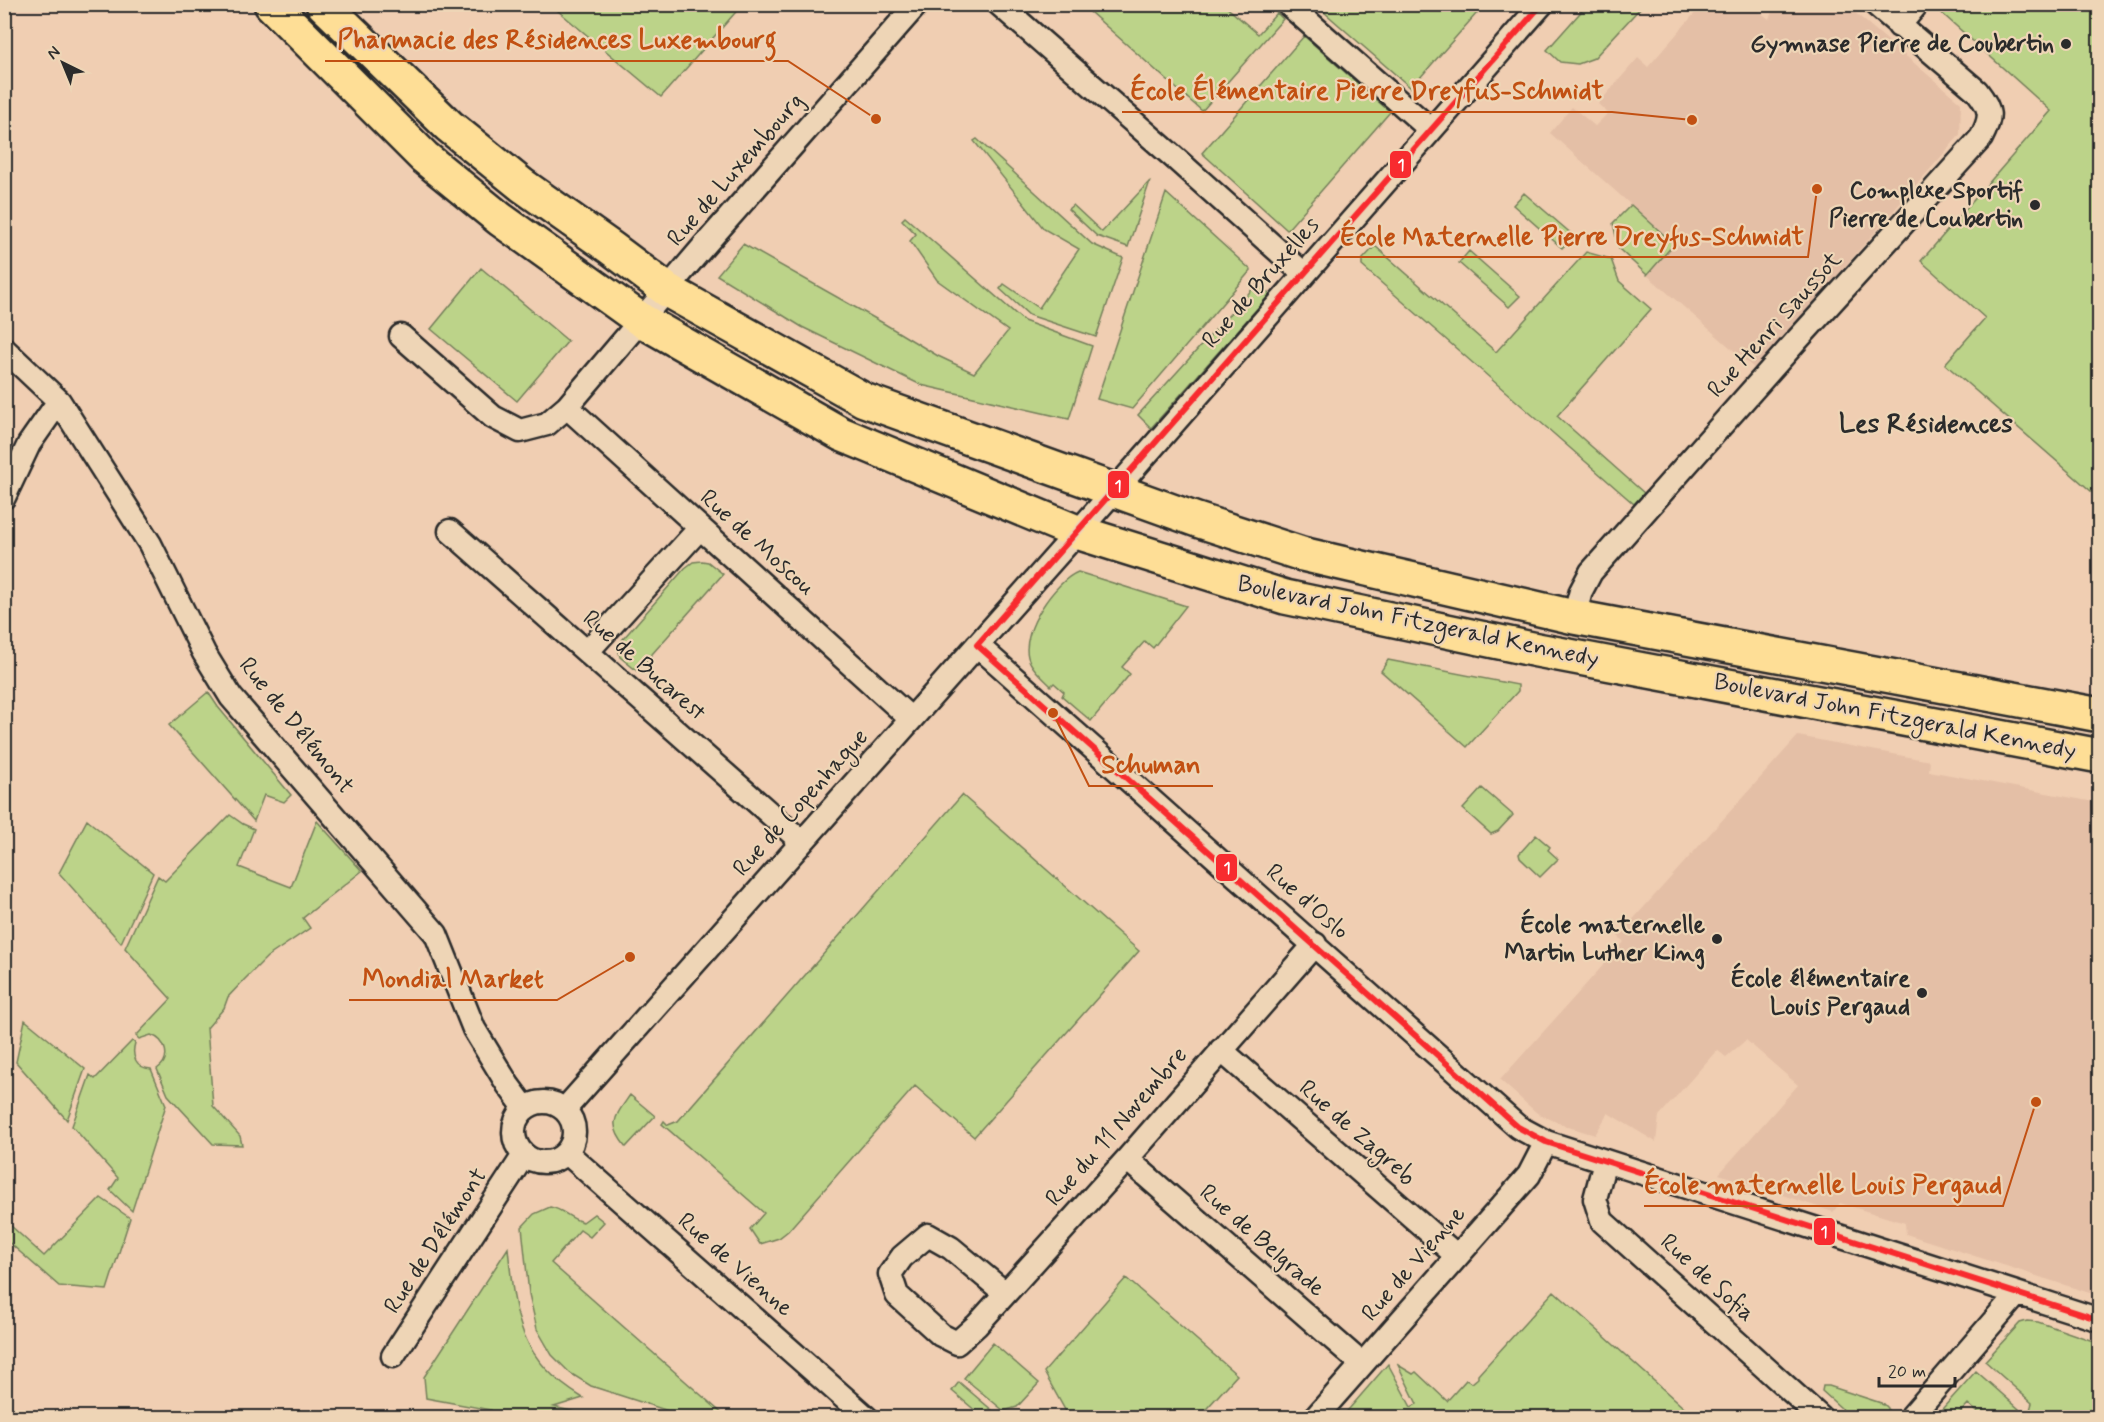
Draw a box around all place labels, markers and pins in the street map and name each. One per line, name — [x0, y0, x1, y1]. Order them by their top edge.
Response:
callout: Pharmacie des Résidences Luxembourg — [325, 17, 788, 61]
place label: Gymnase Pierre de Coubertin — [1750, 29, 2054, 60]
marker: Gymnase Pierre de Coubertin — [2059, 37, 2073, 51]
callout: École Élémentaire Pierre Dreyfus-Schmidt — [1122, 68, 1612, 112]
place label: Complexe Sportif Pierre de Coubertin — [1829, 176, 2024, 235]
marker: Complexe Sportif Pierre de Coubertin — [2028, 198, 2042, 212]
callout: École Maternelle Pierre Dreyfus-Schmidt — [1336, 213, 1808, 257]
callout: Schuman — [1089, 742, 1213, 786]
place label: École maternelle Martin Luther King — [1504, 908, 1706, 970]
marker: École maternelle Martin Luther King — [1710, 932, 1724, 946]
callout: Mondial Market — [349, 956, 557, 1000]
place label: École élémentaire Louis Pergaud — [1731, 962, 1910, 1024]
marker: École élémentaire Louis Pergaud — [1915, 986, 1929, 1000]
callout: École maternelle Louis Pergaud — [1644, 1162, 2003, 1206]

